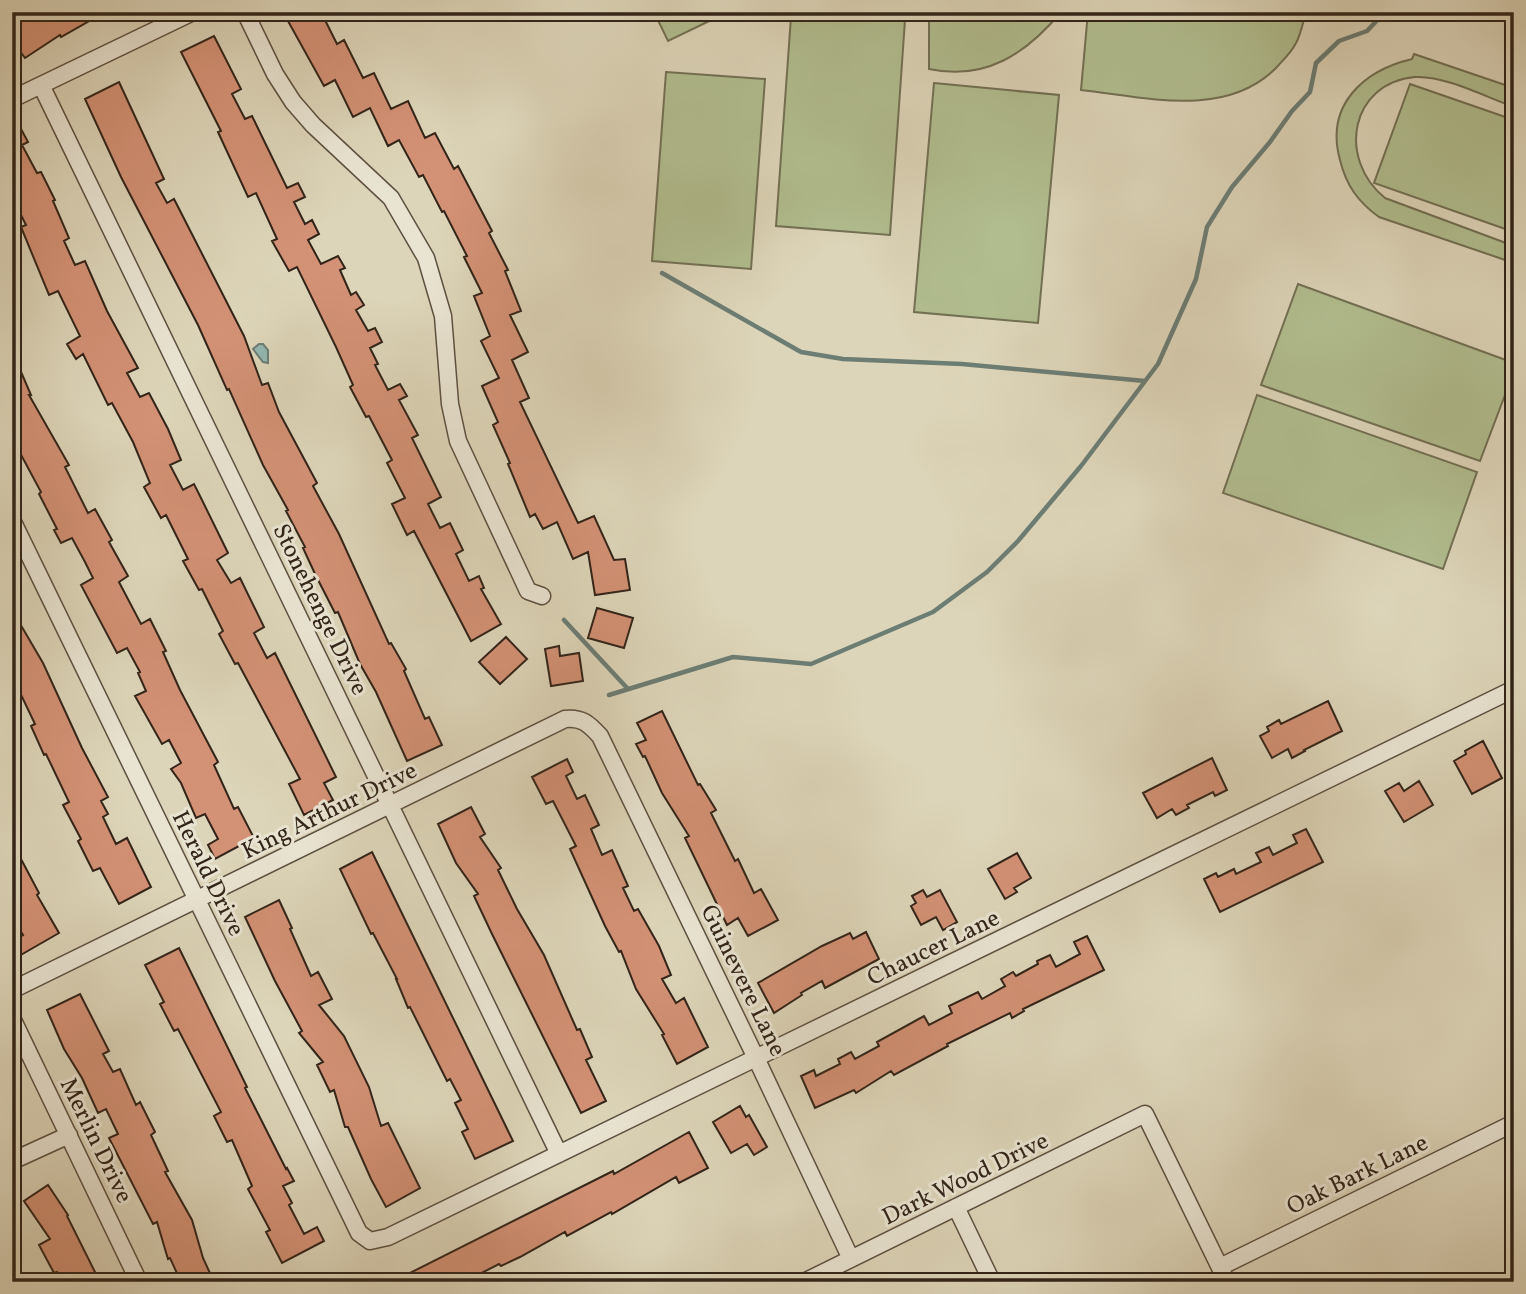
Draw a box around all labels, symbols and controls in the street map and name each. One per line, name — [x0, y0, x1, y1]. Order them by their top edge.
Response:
street label: Stonehenge Drive — [263, 518, 375, 701]
street label: King Arthur Drive — [236, 755, 423, 869]
street label: Herald Drive — [162, 805, 252, 942]
street label: Guinevere Lane — [691, 899, 794, 1062]
street label: Chaucer Lane — [862, 902, 1006, 996]
street label: Merlin Drive — [50, 1073, 140, 1209]
street label: Dark Wood Drive — [877, 1125, 1055, 1235]
street label: Oak Bark Lane — [1282, 1127, 1434, 1225]

